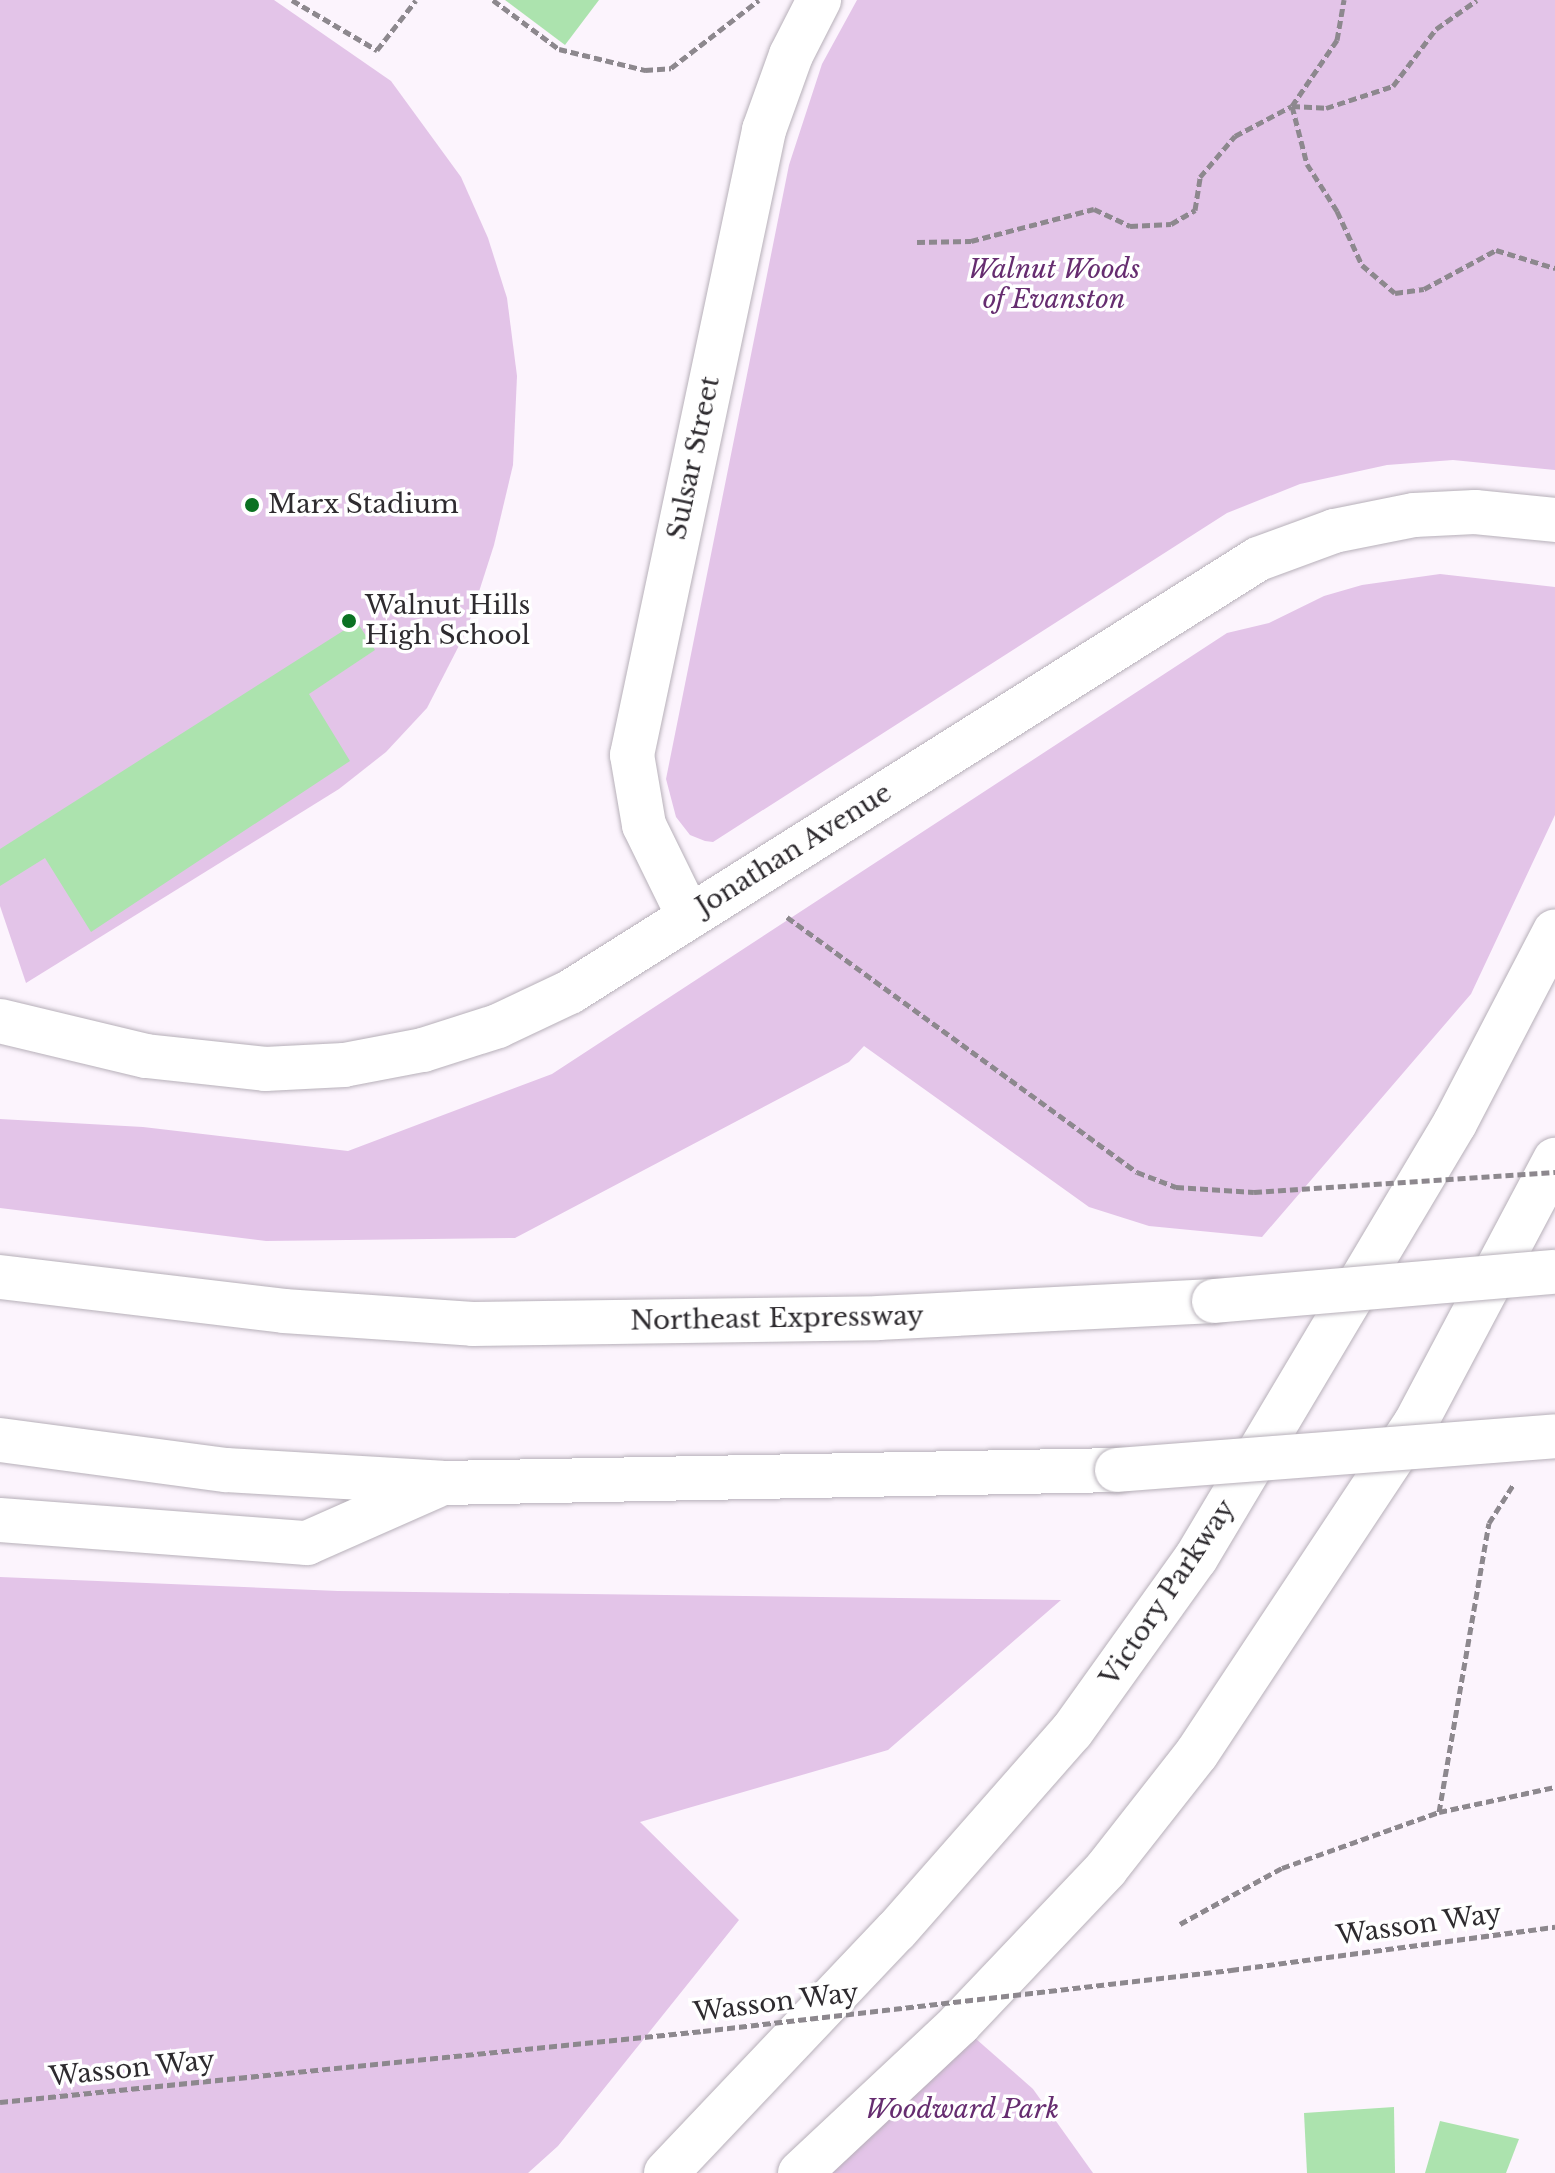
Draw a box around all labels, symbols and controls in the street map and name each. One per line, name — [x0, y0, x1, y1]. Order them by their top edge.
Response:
park label: Walnut Woods of Evanston — [968, 254, 1140, 316]
street label: Sulsar Street — [661, 373, 727, 543]
place label: Marx Stadium — [268, 489, 459, 521]
marker: Marx Stadium — [243, 496, 261, 514]
place label: Walnut Hills High School — [365, 590, 530, 652]
marker: Walnut Hills High School — [340, 612, 358, 630]
street label: Jonathan Avenue — [690, 777, 898, 923]
street label: Northeast Expressway — [630, 1301, 924, 1337]
street label: Victory Parkway — [1094, 1493, 1242, 1693]
street label: Wasson Way — [1334, 1898, 1504, 1952]
street label: Wasson Way — [691, 1977, 861, 2029]
street label: Wasson Way — [47, 2045, 217, 2093]
park label: Woodward Park — [865, 2094, 1059, 2126]

